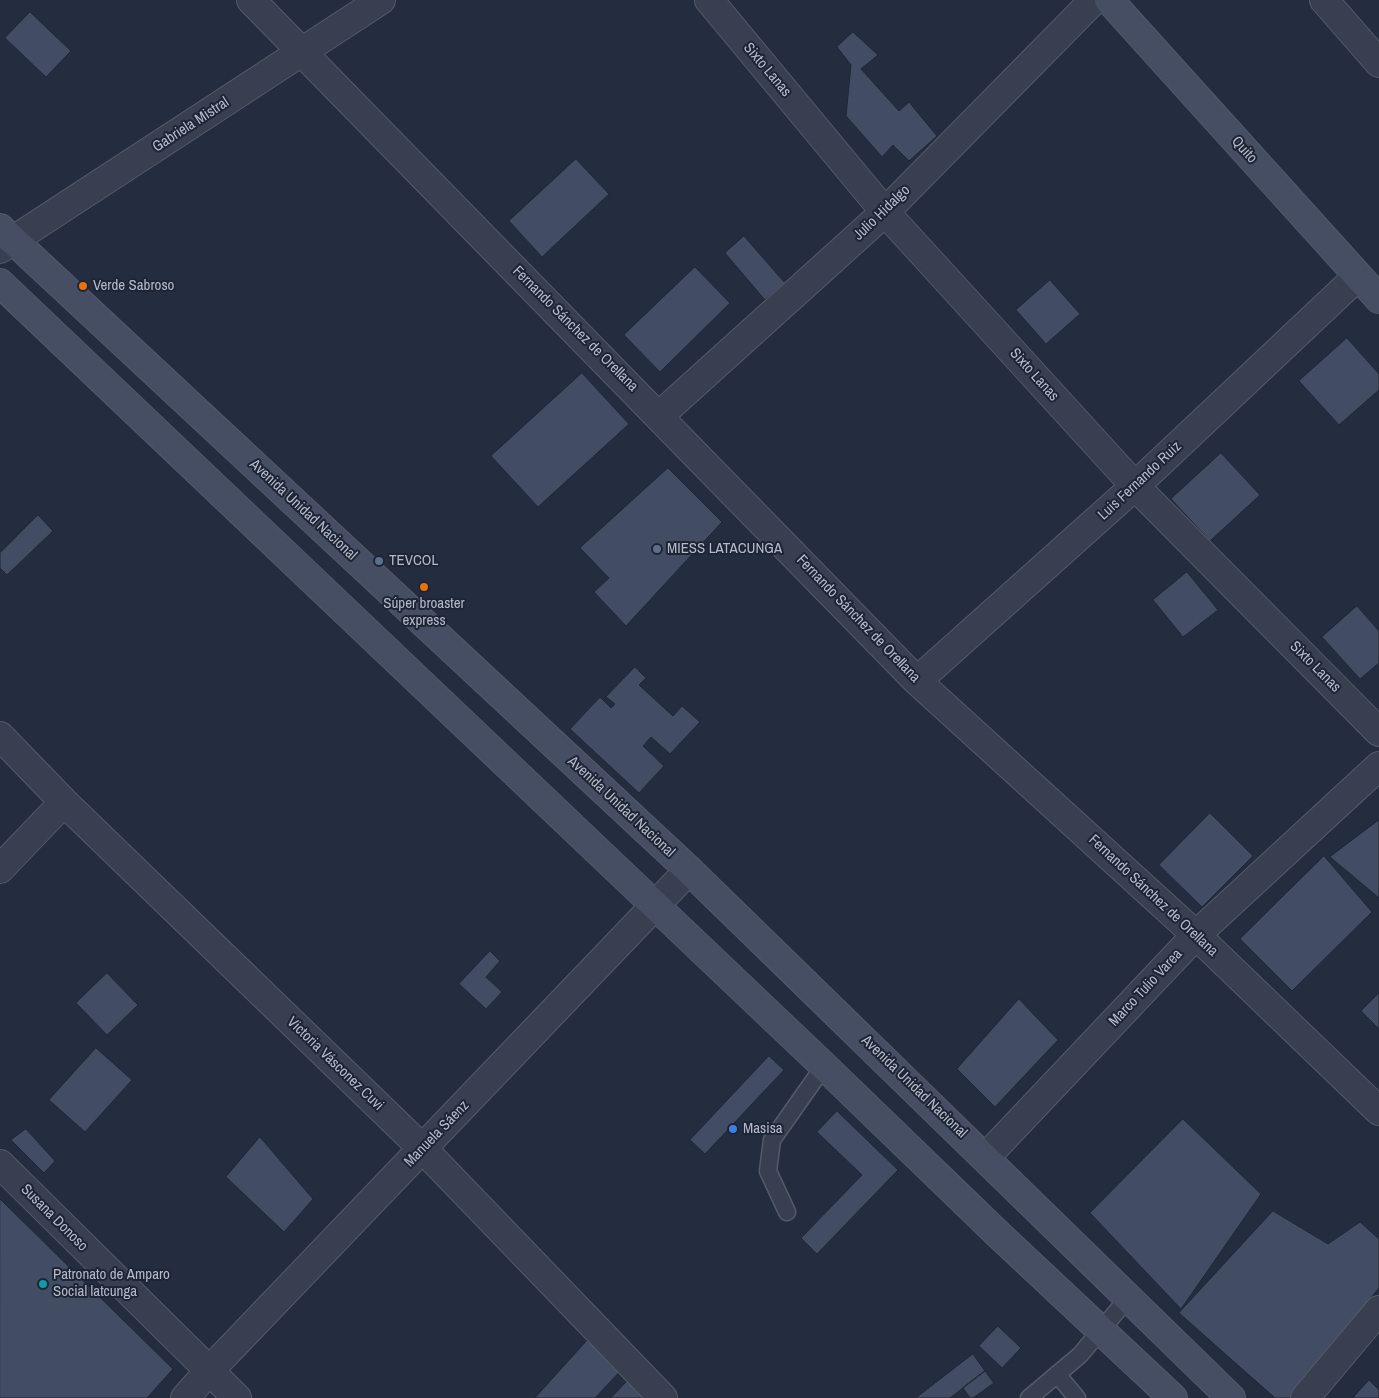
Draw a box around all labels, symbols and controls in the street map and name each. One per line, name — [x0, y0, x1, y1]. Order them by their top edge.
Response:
street label: Sixto Lanas — [739, 39, 795, 101]
street label: Gabriela Mistral — [149, 94, 233, 156]
street label: Quito — [1227, 133, 1261, 167]
street label: Julio Hidalgo — [850, 182, 914, 244]
street label: Fernando Sánchez de Orellana — [508, 262, 642, 396]
place label: Verde Sabroso — [93, 277, 174, 295]
marker: Verde Sabroso — [77, 280, 89, 292]
street label: Sixto Lanas — [1006, 345, 1062, 405]
street label: Luis Fernando Ruiz — [1095, 438, 1185, 524]
street label: Avenida Unidad Nacional — [246, 456, 360, 564]
place label: MIESS LATACUNGA — [667, 540, 782, 558]
marker: MIESS LATACUNGA — [651, 543, 663, 555]
street label: Fernando Sánchez de Orellana — [792, 551, 924, 687]
place label: TEVCOL — [389, 552, 438, 570]
marker: TEVCOL — [373, 555, 385, 567]
marker: Súper broaster express — [418, 581, 430, 593]
place label: Súper broaster express — [383, 595, 465, 630]
street label: Sixto Lanas — [1286, 638, 1344, 696]
street label: Avenida Unidad Nacional — [564, 753, 678, 861]
street label: Fernando Sánchez de Orellana — [1085, 831, 1221, 961]
street label: Marco Tulio Varea — [1106, 946, 1186, 1030]
street label: Victoria Vásconez Cuvi — [283, 1013, 387, 1115]
street label: Avenida Unidad Nacional — [857, 1032, 971, 1142]
street label: Manuela Sáenz — [401, 1097, 473, 1171]
place label: Masisa — [743, 1120, 783, 1138]
marker: Masisa — [727, 1123, 739, 1135]
street label: Susana Donoso — [17, 1181, 91, 1255]
place label: Patronato de Amparo Social latcunga — [53, 1266, 170, 1301]
marker: Patronato de Amparo Social latcunga — [37, 1278, 49, 1290]

